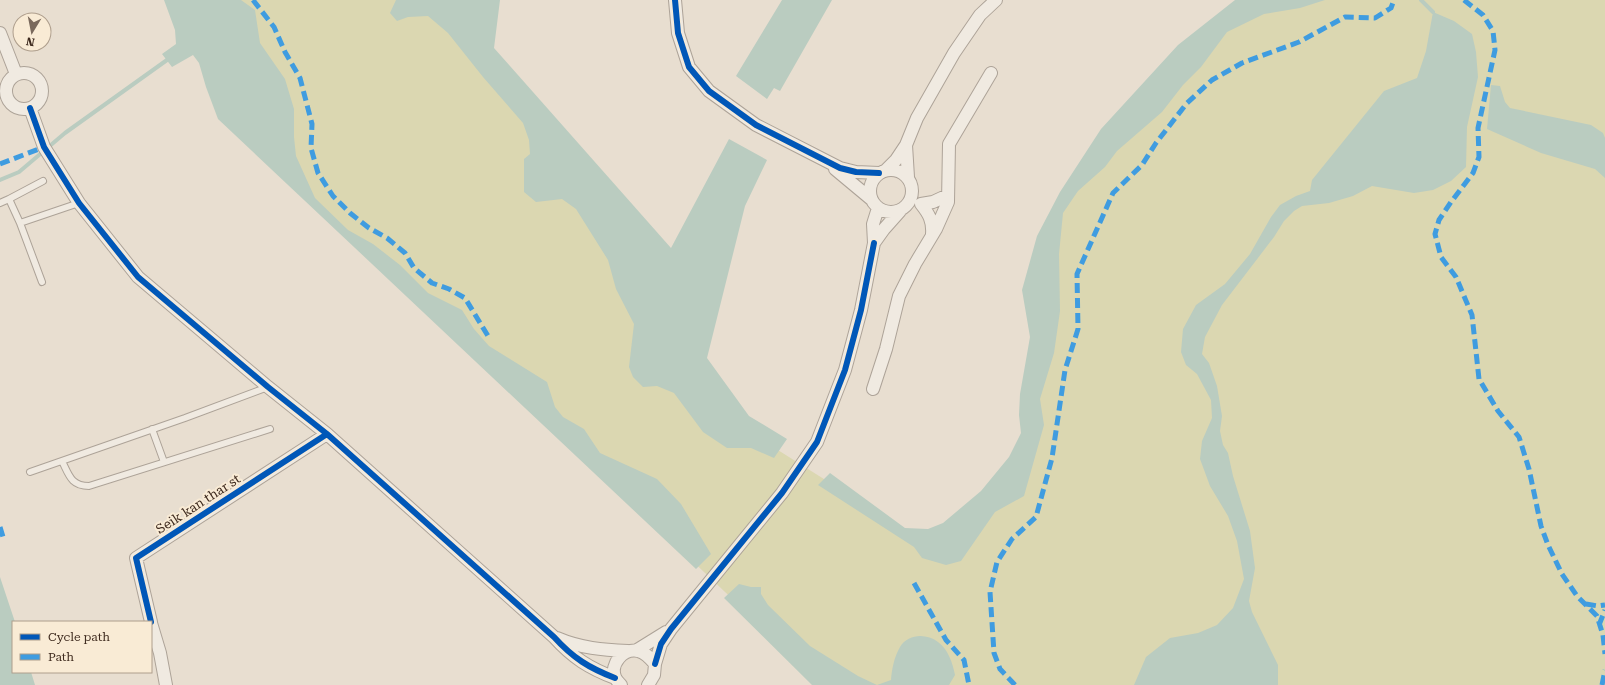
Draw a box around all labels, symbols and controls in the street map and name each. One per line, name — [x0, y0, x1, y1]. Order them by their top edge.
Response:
north arrow — [12, 12, 52, 52]
text: N — [25, 34, 36, 48]
street label: Seik kan thar st — [153, 471, 243, 537]
legend — [12, 621, 152, 673]
text: Cycle path — [48, 630, 110, 644]
text: Path — [48, 650, 74, 664]

